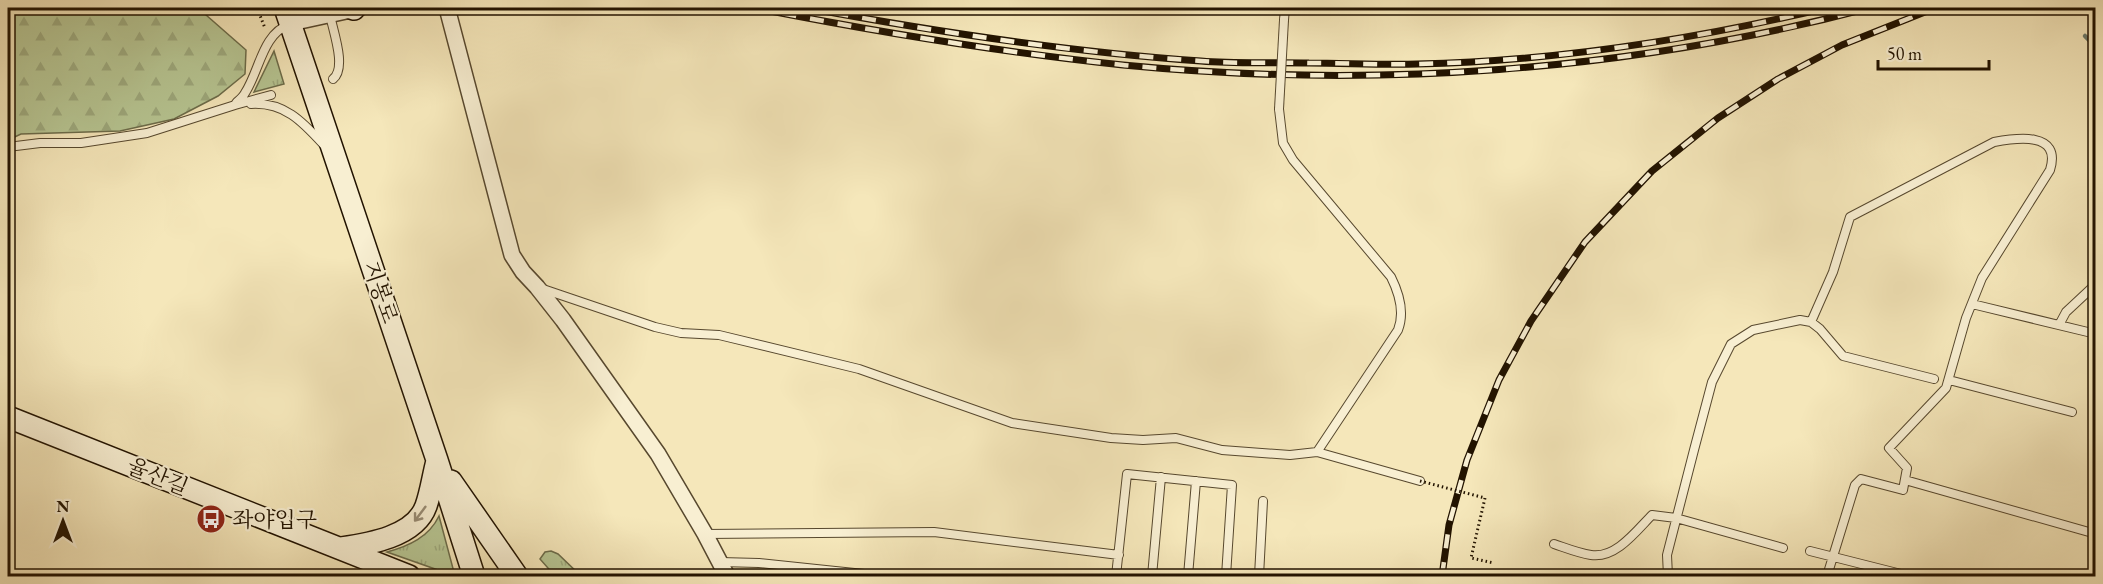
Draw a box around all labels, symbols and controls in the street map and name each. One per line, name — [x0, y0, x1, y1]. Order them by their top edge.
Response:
scale bar — [1878, 33, 1989, 71]
text: 50 m — [1887, 42, 1922, 65]
street label: 지봉로 — [356, 257, 405, 327]
street label: 율산길 — [123, 451, 193, 502]
north arrow — [33, 491, 93, 551]
text: N — [57, 496, 70, 517]
bus stop icon: 좌야입구 — [195, 503, 227, 535]
place label: 좌야입구 — [232, 505, 317, 534]
one-way arrow — [413, 506, 426, 522]

